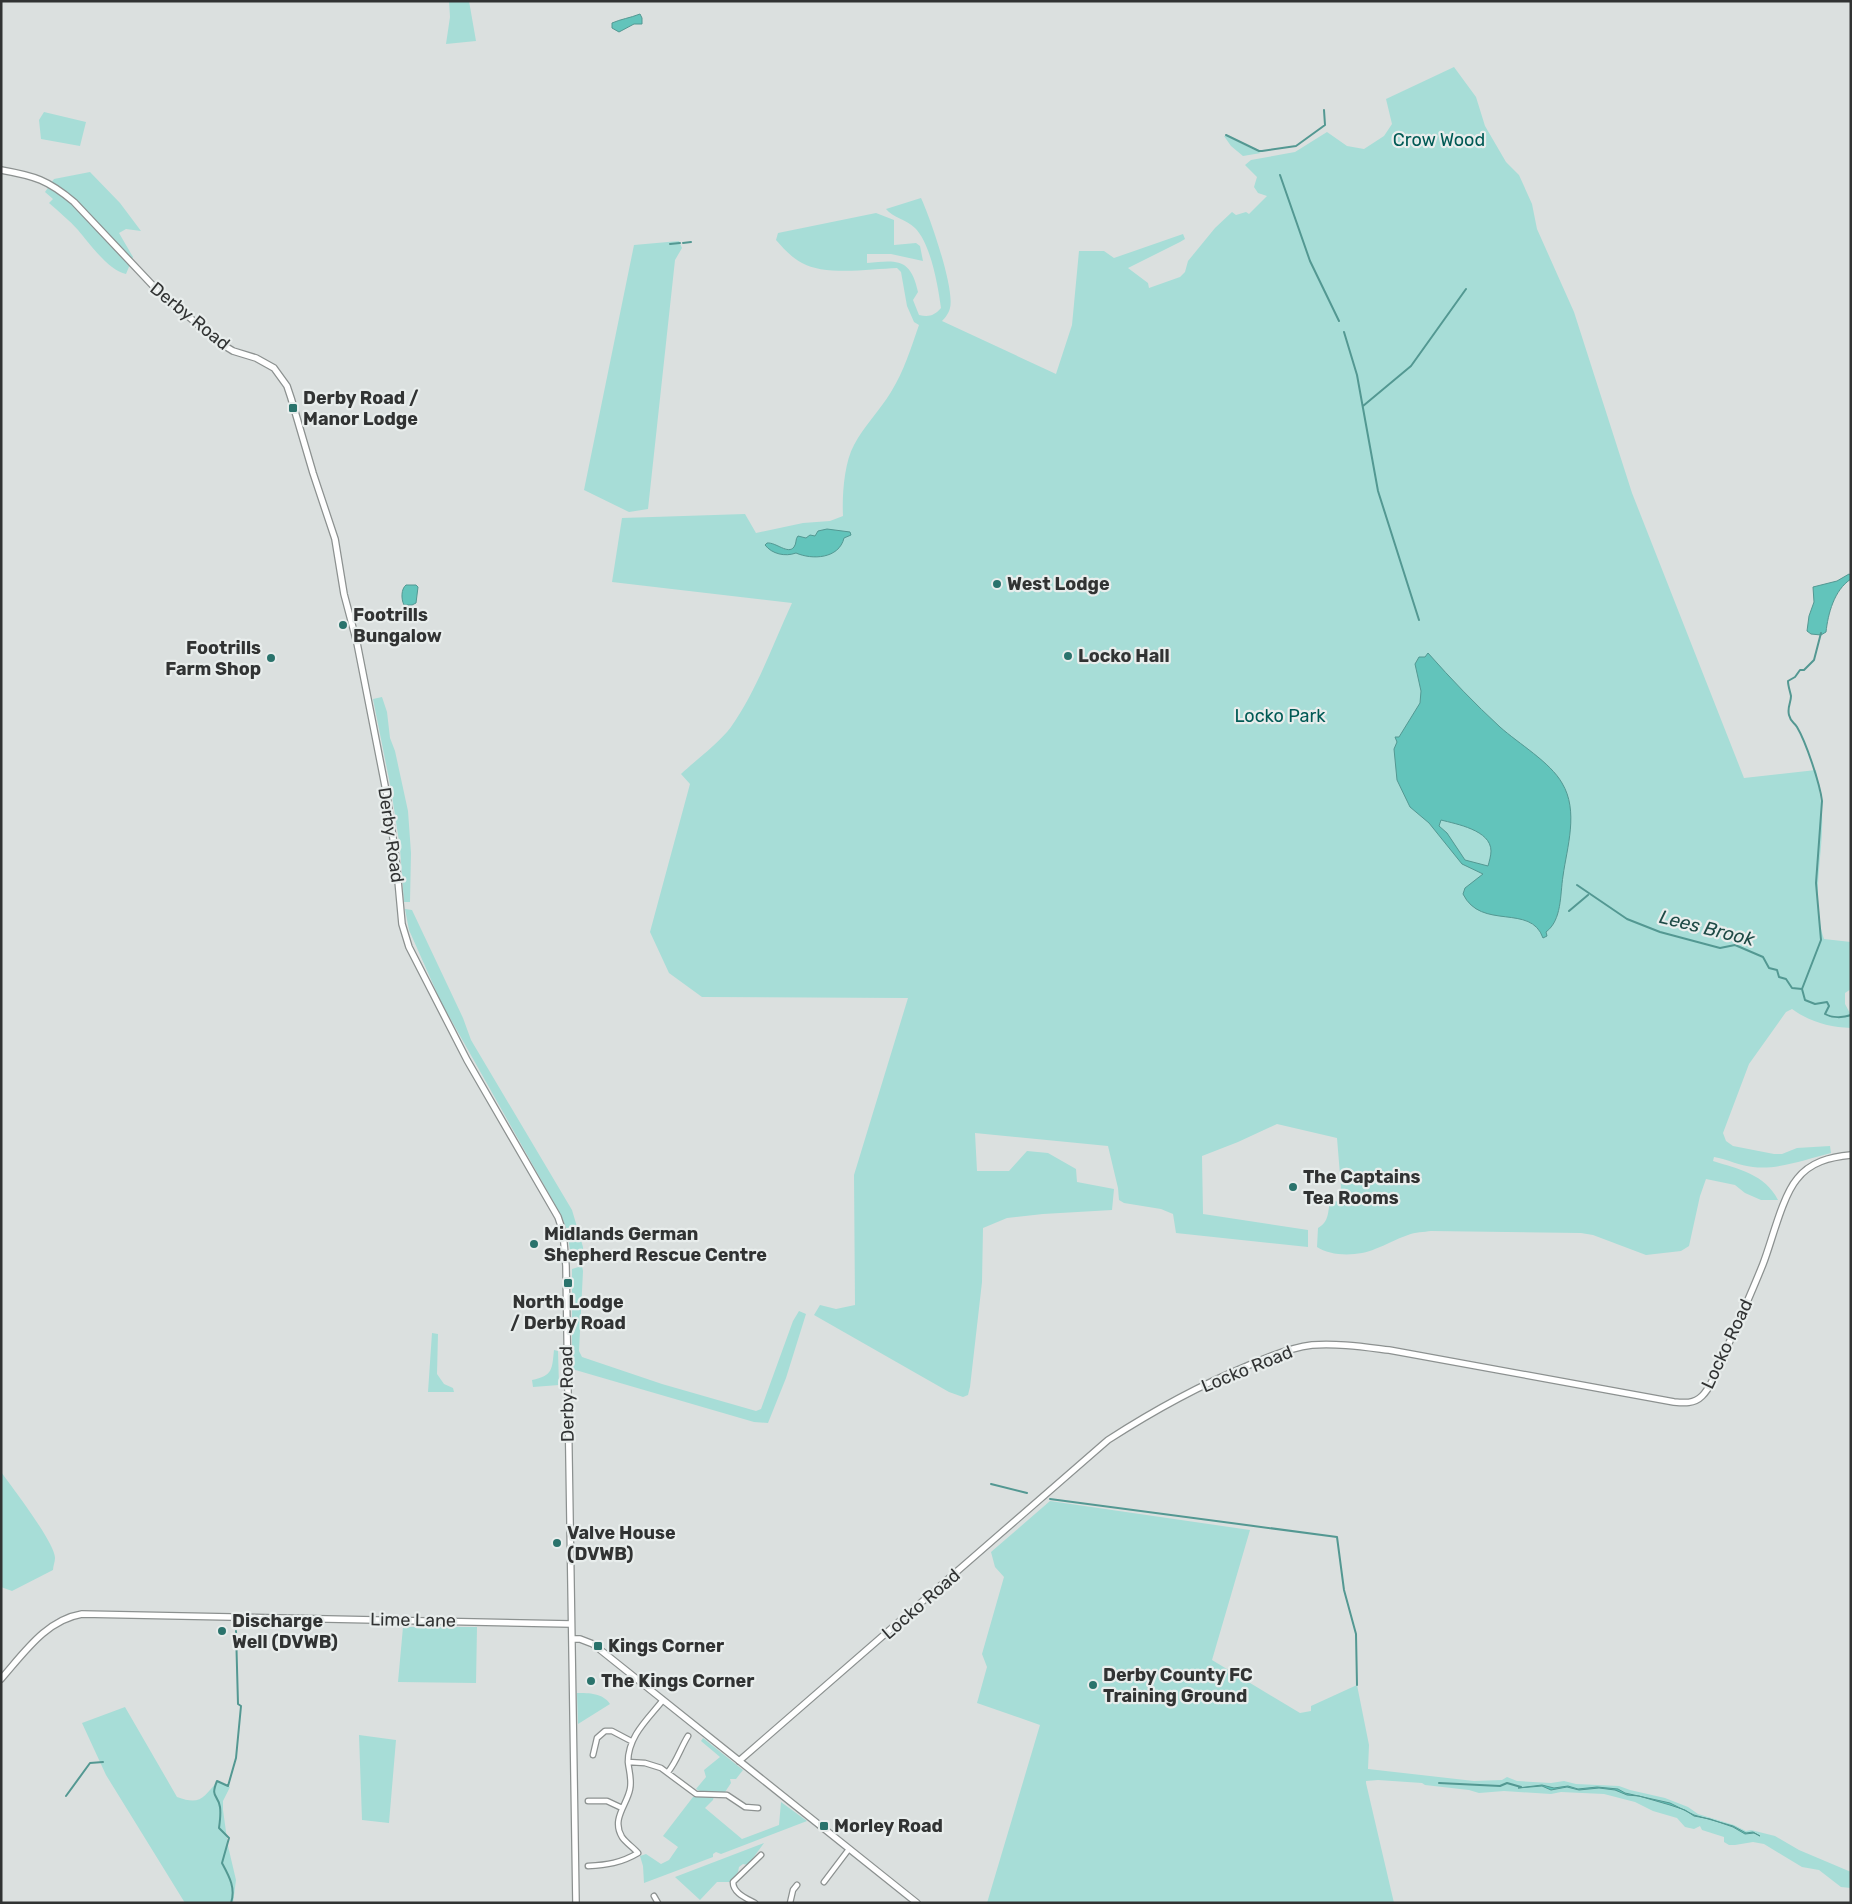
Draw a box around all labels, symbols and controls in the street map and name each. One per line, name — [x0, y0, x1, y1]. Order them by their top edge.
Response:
park label: Crow Wood — [1393, 129, 1485, 151]
street label: Derby Road — [146, 277, 234, 355]
place label: Derby Road / Manor Lodge — [303, 387, 419, 430]
marker: Derby Road / Manor Lodge — [287, 402, 299, 414]
place label: West Lodge — [1007, 573, 1110, 595]
marker: West Lodge — [991, 578, 1003, 590]
place label: Footrills Bungalow — [353, 604, 442, 647]
marker: Footrills Bungalow — [337, 619, 349, 631]
place label: Footrills Farm Shop — [165, 637, 261, 680]
place label: Locko Hall — [1078, 645, 1170, 667]
marker: Locko Hall — [1062, 650, 1074, 662]
marker: Footrills Farm Shop — [265, 652, 277, 664]
park label: Locko Park — [1234, 705, 1326, 727]
street label: Derby Road — [373, 786, 409, 884]
water label: Lees Brook — [1657, 905, 1757, 951]
place label: The Captains Tea Rooms — [1303, 1166, 1421, 1209]
marker: The Captains Tea Rooms — [1287, 1181, 1299, 1193]
place label: Midlands German Shepherd Rescue Centre — [544, 1223, 767, 1266]
marker: Midlands German Shepherd Rescue Centre — [528, 1238, 540, 1250]
marker: North Lodge / Derby Road — [562, 1277, 574, 1289]
place label: North Lodge / Derby Road — [510, 1291, 626, 1334]
street label: Locko Road — [1697, 1296, 1757, 1392]
street label: Locko Road — [1198, 1341, 1296, 1397]
street label: Derby Road — [555, 1346, 579, 1442]
place label: Valve House (DVWB) — [567, 1522, 676, 1565]
marker: Valve House (DVWB) — [551, 1537, 563, 1549]
street label: Locko Road — [877, 1564, 965, 1644]
street label: Lime Lane — [370, 1608, 456, 1632]
place label: Discharge Well (DVWB) — [232, 1610, 338, 1653]
marker: Discharge Well (DVWB) — [216, 1625, 228, 1637]
place label: Kings Corner — [608, 1635, 724, 1657]
marker: Kings Corner — [592, 1640, 604, 1652]
place label: Derby County FC Training Ground — [1103, 1664, 1253, 1707]
place label: The Kings Corner — [601, 1670, 754, 1692]
marker: The Kings Corner — [585, 1675, 597, 1687]
marker: Derby County FC Training Ground — [1087, 1679, 1099, 1691]
place label: Morley Road — [834, 1815, 943, 1837]
marker: Morley Road — [818, 1820, 830, 1832]

